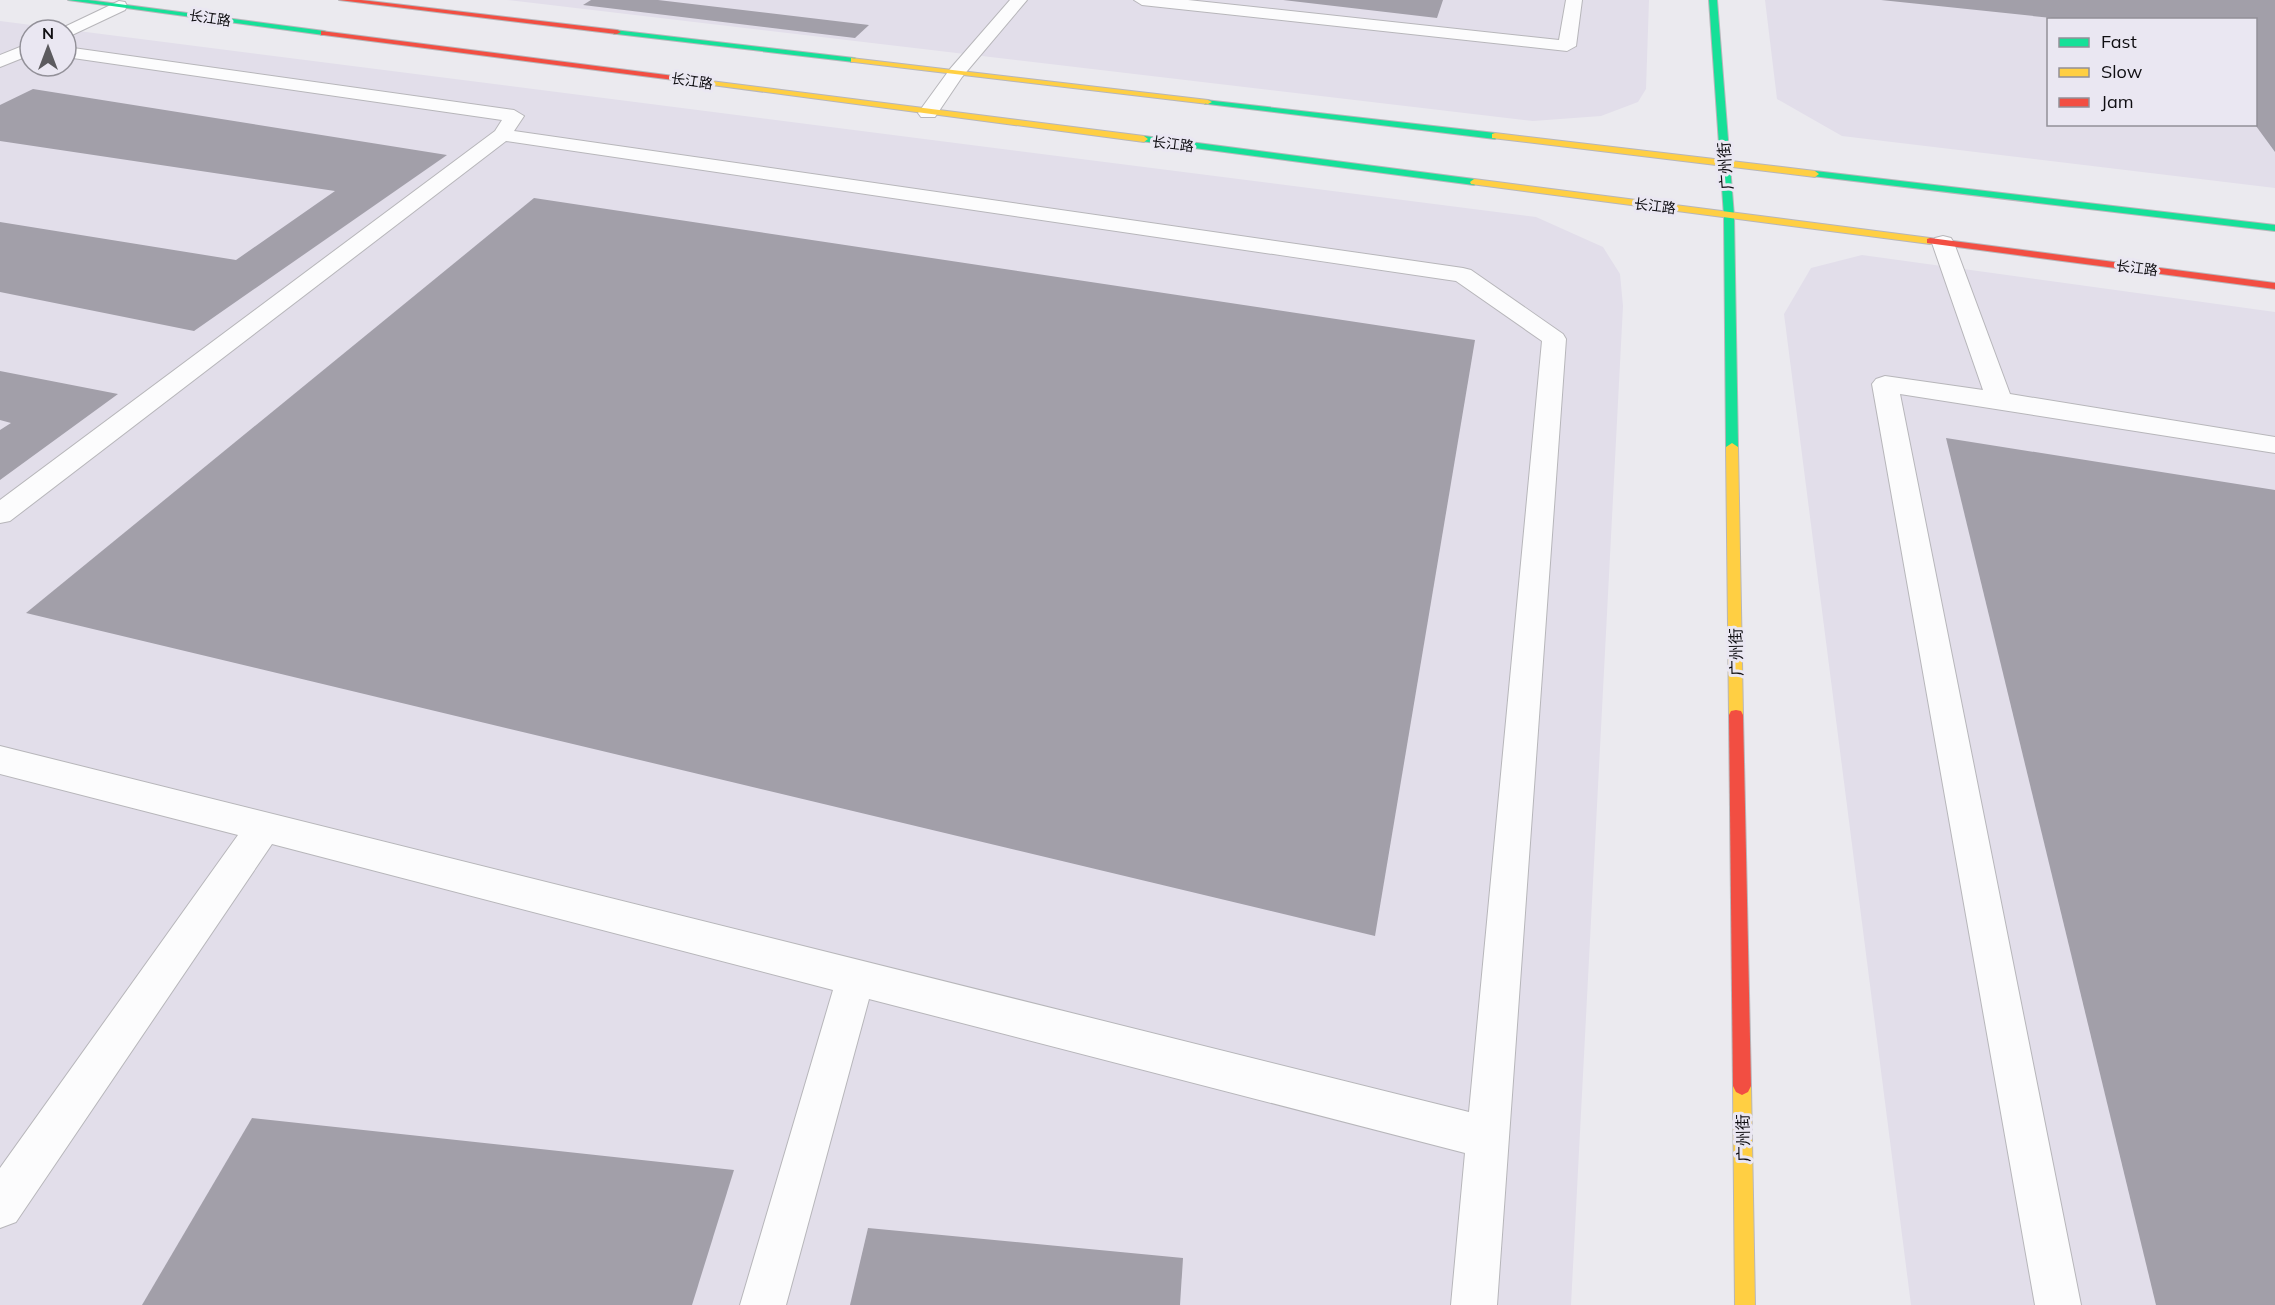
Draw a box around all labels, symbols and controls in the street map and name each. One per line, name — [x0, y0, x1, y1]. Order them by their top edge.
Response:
street label: 长江路 — [188, 6, 232, 30]
north arrow — [18, 18, 78, 78]
legend — [2047, 18, 2257, 126]
text: N — [42, 23, 54, 43]
text: Fast — [2101, 30, 2137, 53]
text: Slow — [2101, 60, 2143, 83]
street label: 长江路 — [670, 69, 714, 93]
text: Jam — [2101, 90, 2134, 113]
street label: 长江路 — [1151, 133, 1195, 155]
street label: 广州街 — [1713, 141, 1737, 191]
street label: 长江路 — [1633, 195, 1677, 217]
street label: 长江路 — [2115, 257, 2159, 279]
street label: 广州街 — [1726, 628, 1746, 676]
street label: 广州街 — [1733, 1114, 1753, 1162]

